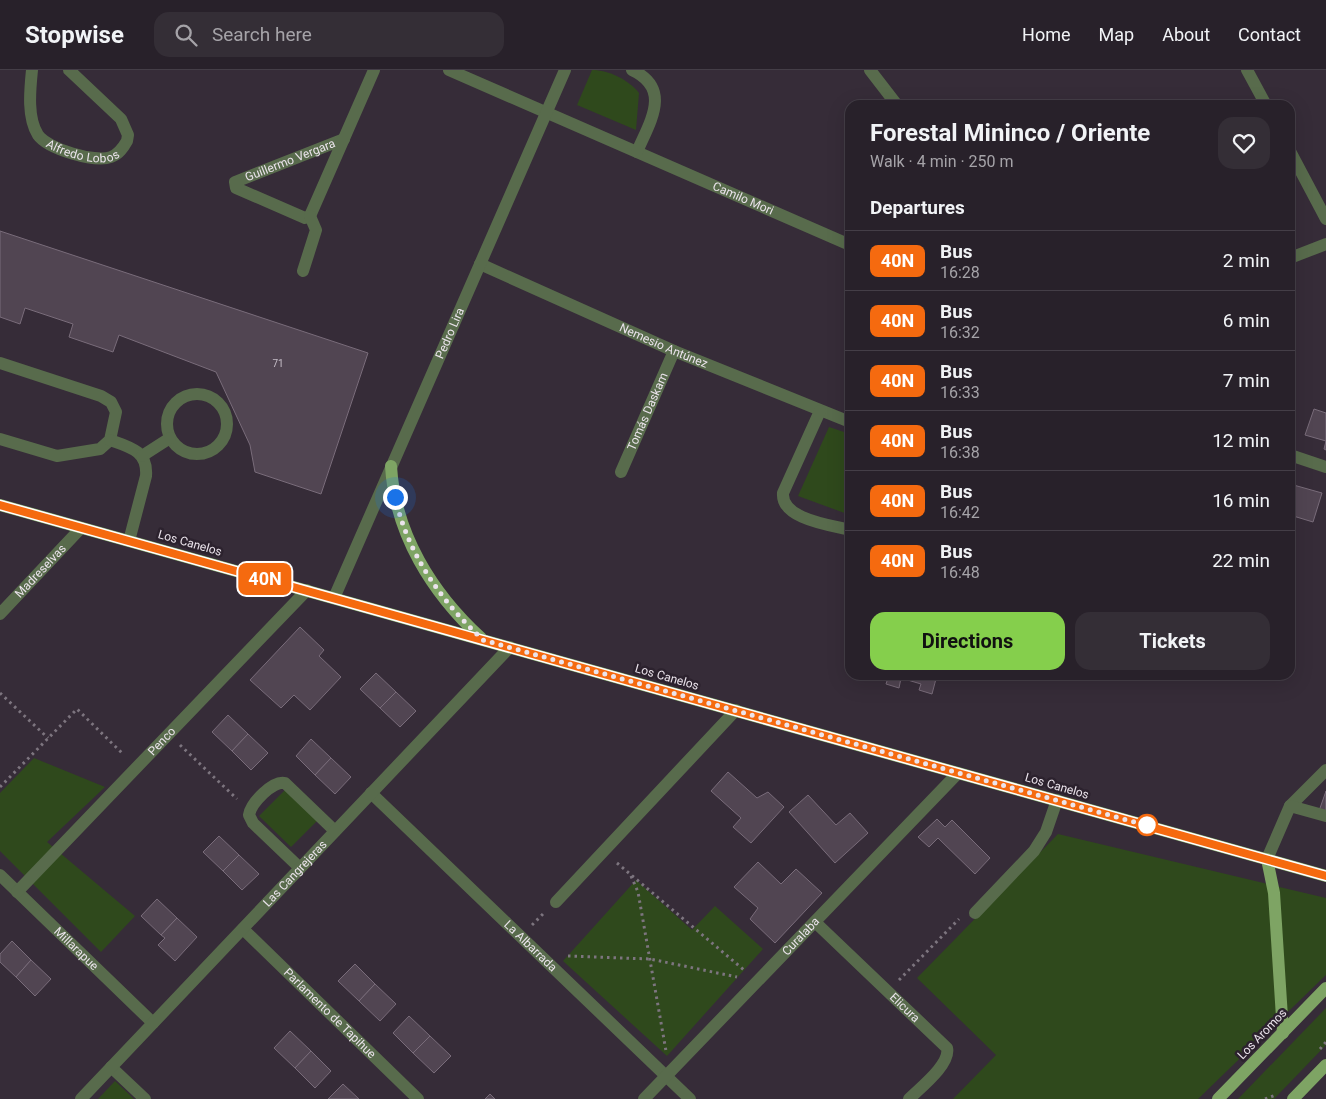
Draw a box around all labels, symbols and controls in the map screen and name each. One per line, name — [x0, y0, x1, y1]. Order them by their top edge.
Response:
search box — [154, 12, 504, 57]
text: Stopwise — [25, 21, 124, 49]
icon: search — [172, 21, 200, 49]
text: Search here — [212, 23, 312, 46]
text: Home — [1022, 24, 1071, 45]
text: Map — [1099, 24, 1134, 45]
text: About — [1162, 24, 1210, 45]
text: Contact — [1238, 24, 1301, 45]
button: heart — [1218, 117, 1270, 169]
text: Forestal Mininco / Oriente — [870, 119, 1150, 147]
street label: Guillermo Vergara — [243, 136, 337, 184]
street label: Alfredo Lobos — [44, 137, 122, 166]
text: Walk · 4 min · 250 m — [870, 152, 1014, 171]
street label: Camilo Mori — [711, 179, 776, 218]
text: Departures — [870, 196, 965, 219]
text: Bus — [940, 240, 973, 263]
text: 2 min — [1223, 249, 1270, 272]
text: 40N — [881, 250, 914, 271]
text: 16:28 — [940, 263, 980, 282]
text: Bus — [940, 300, 973, 323]
street label: Pedro Lira — [433, 306, 467, 361]
text: 6 min — [1223, 309, 1270, 332]
text: 40N — [881, 310, 914, 331]
street label: Nemesio Antúnez — [617, 320, 710, 371]
text: 16:32 — [940, 323, 980, 342]
house number: 71 — [272, 358, 284, 369]
text: Bus — [940, 360, 973, 383]
text: 7 min — [1223, 369, 1270, 392]
text: 40N — [881, 370, 914, 391]
street label: Tomás Daskam — [624, 371, 671, 453]
text: 16:33 — [940, 383, 980, 402]
text: Bus — [940, 420, 973, 443]
text: 12 min — [1212, 429, 1270, 452]
text: 40N — [881, 430, 914, 451]
text: 16:38 — [940, 443, 980, 462]
text: Bus — [940, 480, 973, 503]
your location — [383, 485, 408, 510]
text: 16 min — [1212, 489, 1270, 512]
text: 40N — [881, 490, 914, 511]
text: 16:42 — [940, 503, 980, 522]
street label: Los Canelos — [156, 527, 224, 559]
text: Bus — [940, 540, 973, 563]
street label: Madreselvas — [12, 541, 69, 601]
text: 22 min — [1212, 549, 1270, 572]
text: 40N — [881, 550, 914, 571]
line badge: 40N — [236, 563, 294, 595]
text: 16:48 — [940, 563, 980, 582]
text: 40N — [248, 568, 282, 589]
button: Directions — [870, 612, 1065, 670]
button: Tickets — [1075, 612, 1270, 670]
street label: Los Canelos — [633, 661, 701, 693]
street label: Penco — [145, 724, 179, 758]
street label: Los Canelos — [1023, 770, 1091, 802]
unlabelled marker — [1136, 814, 1158, 836]
street label: Las Cangrejeras — [260, 837, 330, 909]
street label: Curalaba — [779, 914, 822, 958]
street label: La Albarrada — [501, 917, 560, 974]
street label: Millarapue — [51, 924, 101, 973]
street label: Parlamento de Tapihue — [281, 965, 379, 1061]
street label: Elicura — [887, 990, 923, 1025]
street label: Los Aromos — [1235, 1006, 1289, 1062]

